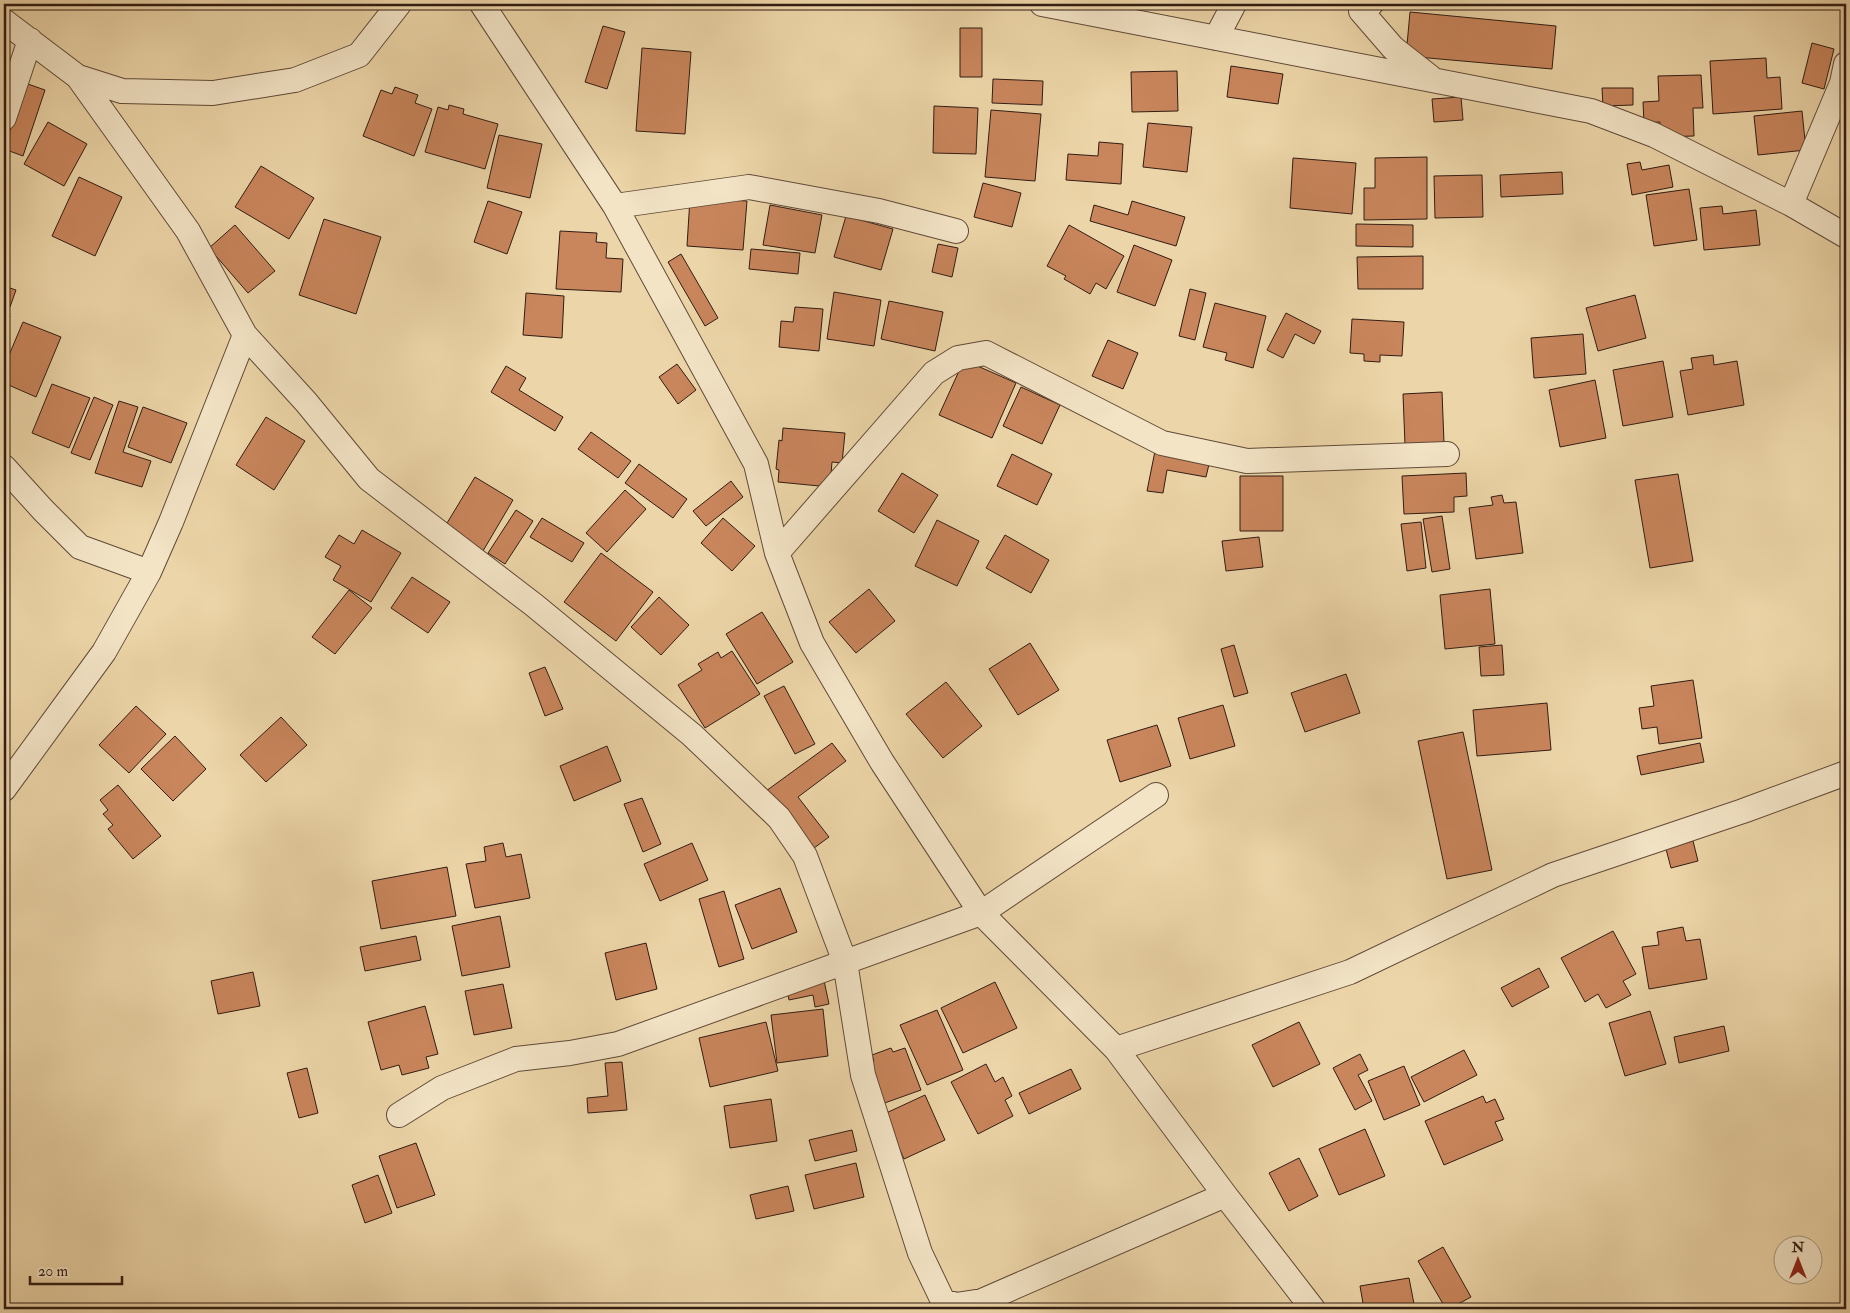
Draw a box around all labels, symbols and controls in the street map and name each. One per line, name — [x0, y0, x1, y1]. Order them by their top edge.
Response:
north arrow — [1772, 1236, 1822, 1286]
text: N — [1791, 1239, 1805, 1256]
scale bar — [30, 1253, 122, 1285]
text: 20 m — [38, 1262, 68, 1281]

